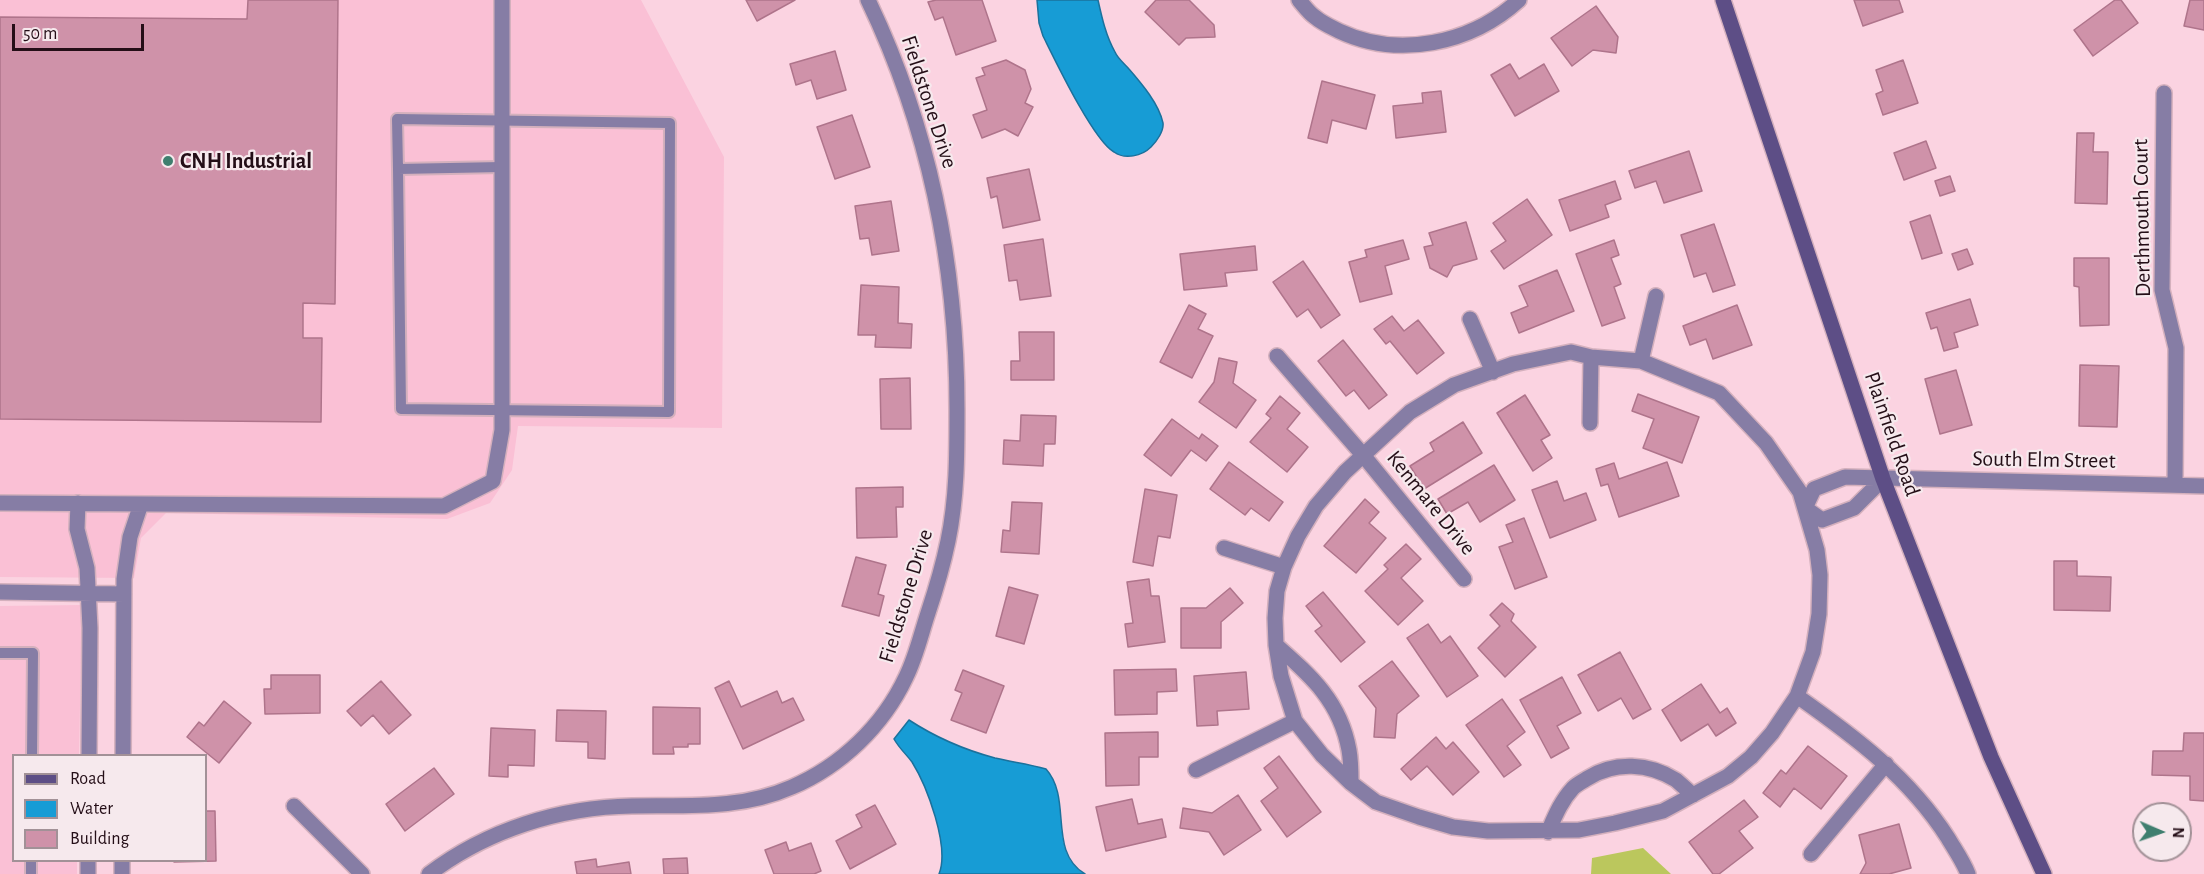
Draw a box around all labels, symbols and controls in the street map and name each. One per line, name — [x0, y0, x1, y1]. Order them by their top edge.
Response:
scale bar — [15, 12, 147, 50]
text: 50 m — [23, 25, 57, 43]
street label: Fieldstone Drive — [895, 32, 963, 172]
street label: Derthmouth Court — [2127, 139, 2157, 297]
place label: CNH Industrial — [180, 148, 312, 174]
marker: CNH Industrial — [161, 154, 175, 168]
street label: Plainfield Road — [1858, 368, 1926, 500]
street label: Kenmare Drive — [1381, 445, 1481, 561]
street label: South Elm Street — [1972, 446, 2116, 474]
street label: Fieldstone Drive — [873, 526, 939, 666]
legend — [12, 754, 207, 862]
text: Road — [70, 770, 106, 788]
text: Water — [70, 800, 113, 818]
north arrow — [2132, 802, 2192, 862]
text: N — [2170, 827, 2186, 838]
text: Building — [70, 830, 129, 848]

